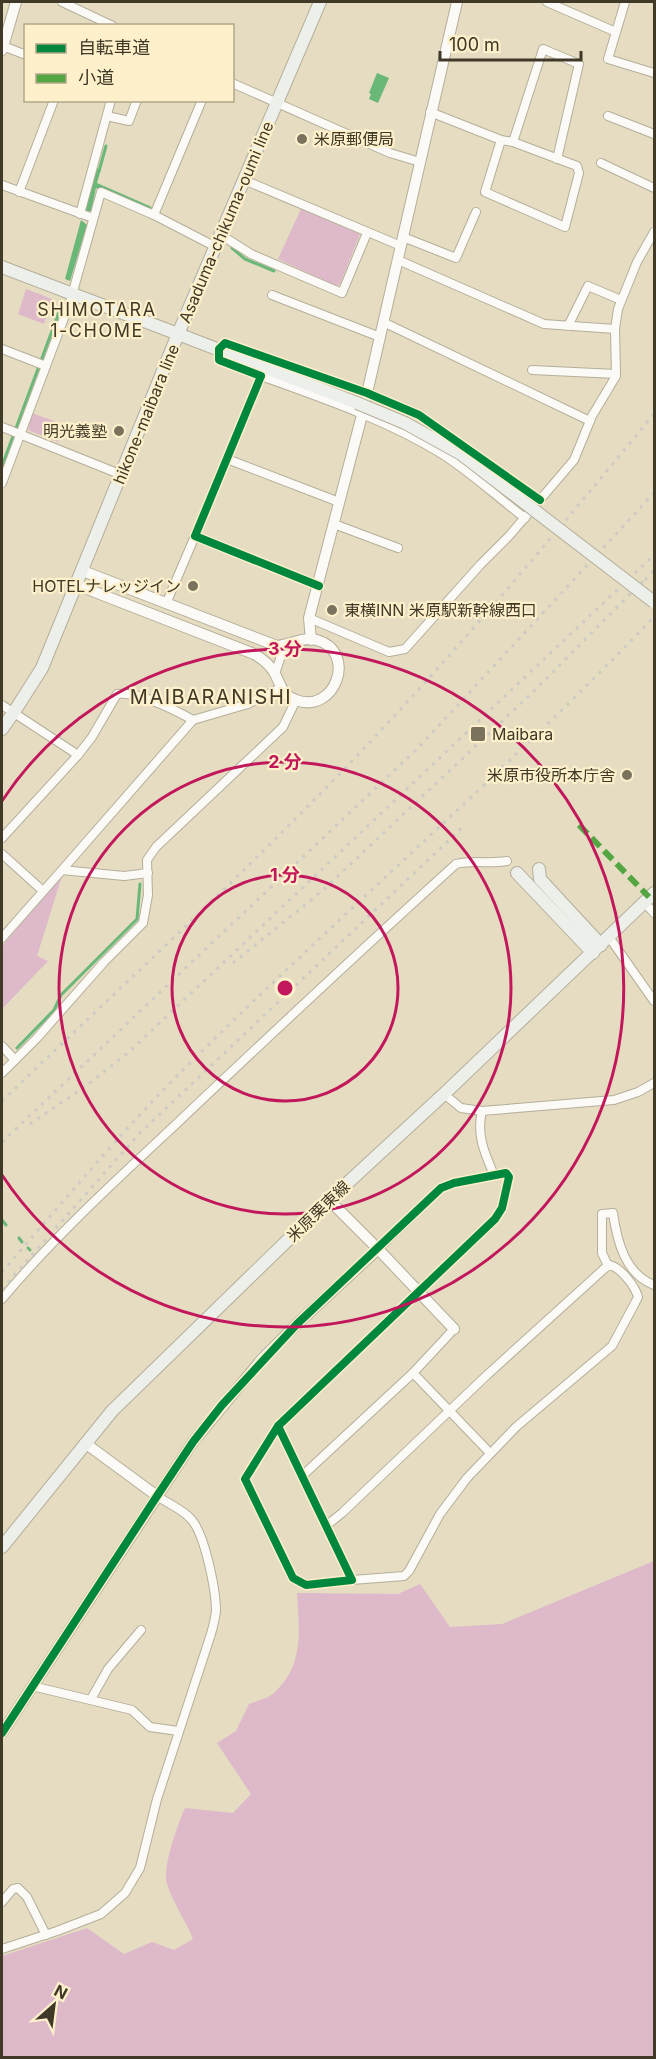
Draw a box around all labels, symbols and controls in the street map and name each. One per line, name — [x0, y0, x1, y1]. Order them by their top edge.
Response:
legend — [24, 24, 234, 102]
scale bar — [440, 24, 581, 62]
text: 100 m — [449, 34, 500, 55]
text: 自転車道 — [78, 37, 150, 58]
text: 小道 — [78, 67, 114, 88]
street label: Asaduma-chikuma-oumi line — [174, 118, 278, 326]
place label: 米原郵便局 — [314, 129, 394, 149]
marker: 米原郵便局 — [295, 132, 309, 146]
district label: SHIMOTARA 1-CHOME — [37, 299, 157, 341]
street label: hikone-maibara line — [109, 341, 183, 487]
place label: 明光義塾 — [43, 421, 107, 441]
marker: 明光義塾 — [112, 424, 126, 438]
place label: HOTELナレッジイン — [32, 576, 181, 596]
marker: HOTELナレッジイン — [186, 579, 200, 593]
place label: 東横INN 米原駅新幹線西口 — [344, 600, 537, 620]
marker: 東横INN 米原駅新幹線西口 — [325, 603, 339, 617]
text: 3 分 — [268, 638, 302, 659]
district label: MAIBARANISHI — [130, 685, 292, 709]
place label: Maibara — [492, 724, 553, 744]
marker: Maibara — [469, 725, 487, 743]
text: 2 分 — [268, 751, 302, 772]
place label: 米原市役所本庁舎 — [487, 765, 615, 785]
marker: 米原市役所本庁舎 — [620, 768, 634, 782]
text: 1 分 — [270, 864, 300, 885]
centre of rings — [275, 978, 295, 998]
street label: 米原栗東線 — [282, 1176, 354, 1246]
north arrow — [24, 1975, 84, 2035]
text: N — [51, 1980, 71, 2003]

